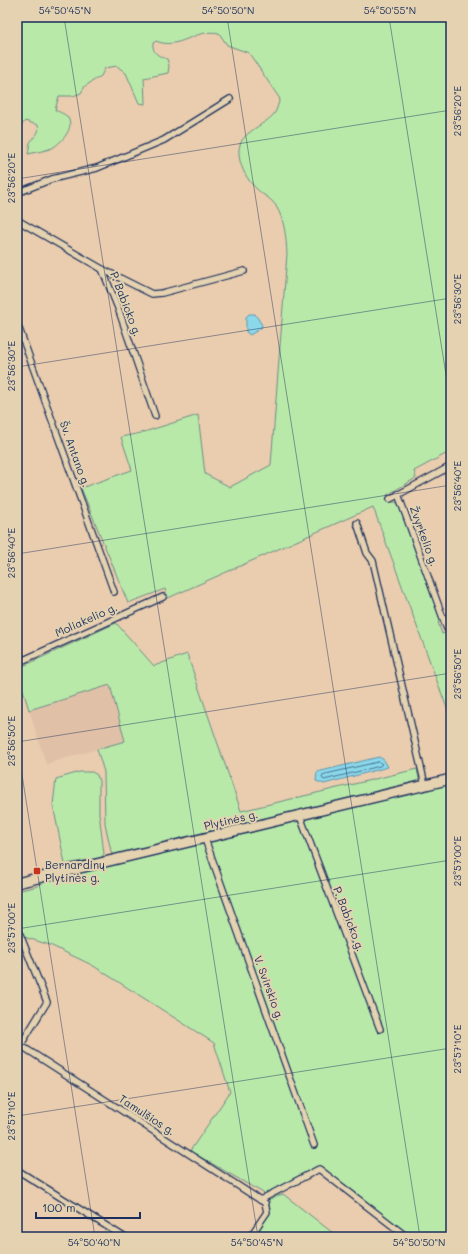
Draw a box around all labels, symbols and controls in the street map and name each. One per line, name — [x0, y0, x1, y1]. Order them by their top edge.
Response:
text: 54°50'45"N — [39, 3, 91, 17]
text: 54°50'50"N — [202, 3, 254, 17]
text: 54°50'55"N — [364, 3, 416, 17]
text: 23°56'20"E — [450, 86, 464, 136]
text: 23°56'20"E — [4, 153, 18, 203]
street label: P. Babicko g. — [107, 269, 146, 338]
text: 23°56'30"E — [450, 273, 464, 324]
text: 23°56'30"E — [4, 340, 18, 391]
street label: Šv. Antano g. — [57, 419, 94, 489]
text: 23°56'40"E — [450, 460, 464, 511]
street label: Žvyrkelio g. — [407, 504, 442, 568]
text: 23°56'40"E — [4, 527, 18, 578]
street label: Moliakelio g. — [52, 599, 119, 640]
text: 23°56'50"E — [450, 648, 464, 699]
text: 23°56'50"E — [4, 715, 18, 766]
street label: Plytinės g. — [202, 806, 259, 833]
text: 23°57'00"E — [450, 835, 464, 886]
place label: Bernardinų Plytinės g. — [45, 857, 105, 885]
marker: Bernardinų Plytinės g. — [32, 866, 42, 876]
street label: P. Babicko g. — [330, 884, 369, 953]
text: 23°57'00"E — [4, 902, 18, 953]
street label: V. Svirskio g. — [251, 953, 288, 1022]
text: 23°57'10"E — [450, 1024, 464, 1073]
text: 23°57'10"E — [4, 1091, 18, 1140]
street label: Tamulšios g. — [116, 1091, 178, 1138]
scale bar — [36, 1194, 140, 1220]
text: 100 m — [42, 1199, 76, 1215]
text: 54°50'40"N — [68, 1235, 120, 1249]
text: 54°50'45"N — [231, 1235, 283, 1249]
text: 54°50'50"N — [393, 1235, 445, 1249]

